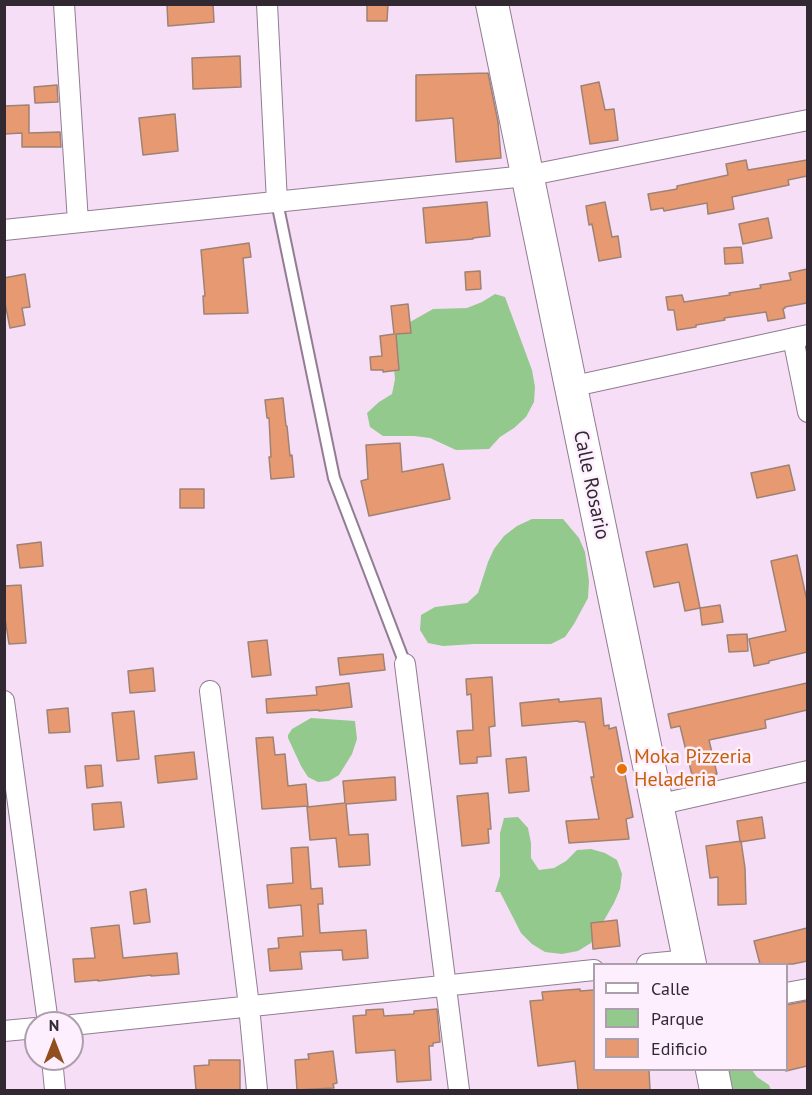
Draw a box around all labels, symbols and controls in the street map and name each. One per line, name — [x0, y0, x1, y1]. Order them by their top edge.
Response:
street label: Calle Rosario — [568, 428, 614, 542]
place label: Moka Pizzeria Heladeria — [634, 745, 752, 792]
marker: Moka Pizzeria Heladeria — [615, 762, 629, 776]
legend — [593, 963, 788, 1071]
text: Calle — [651, 977, 690, 1000]
text: Parque — [651, 1007, 704, 1030]
north arrow — [24, 1011, 84, 1071]
text: N — [49, 1015, 59, 1035]
text: Edificio — [651, 1037, 707, 1060]

